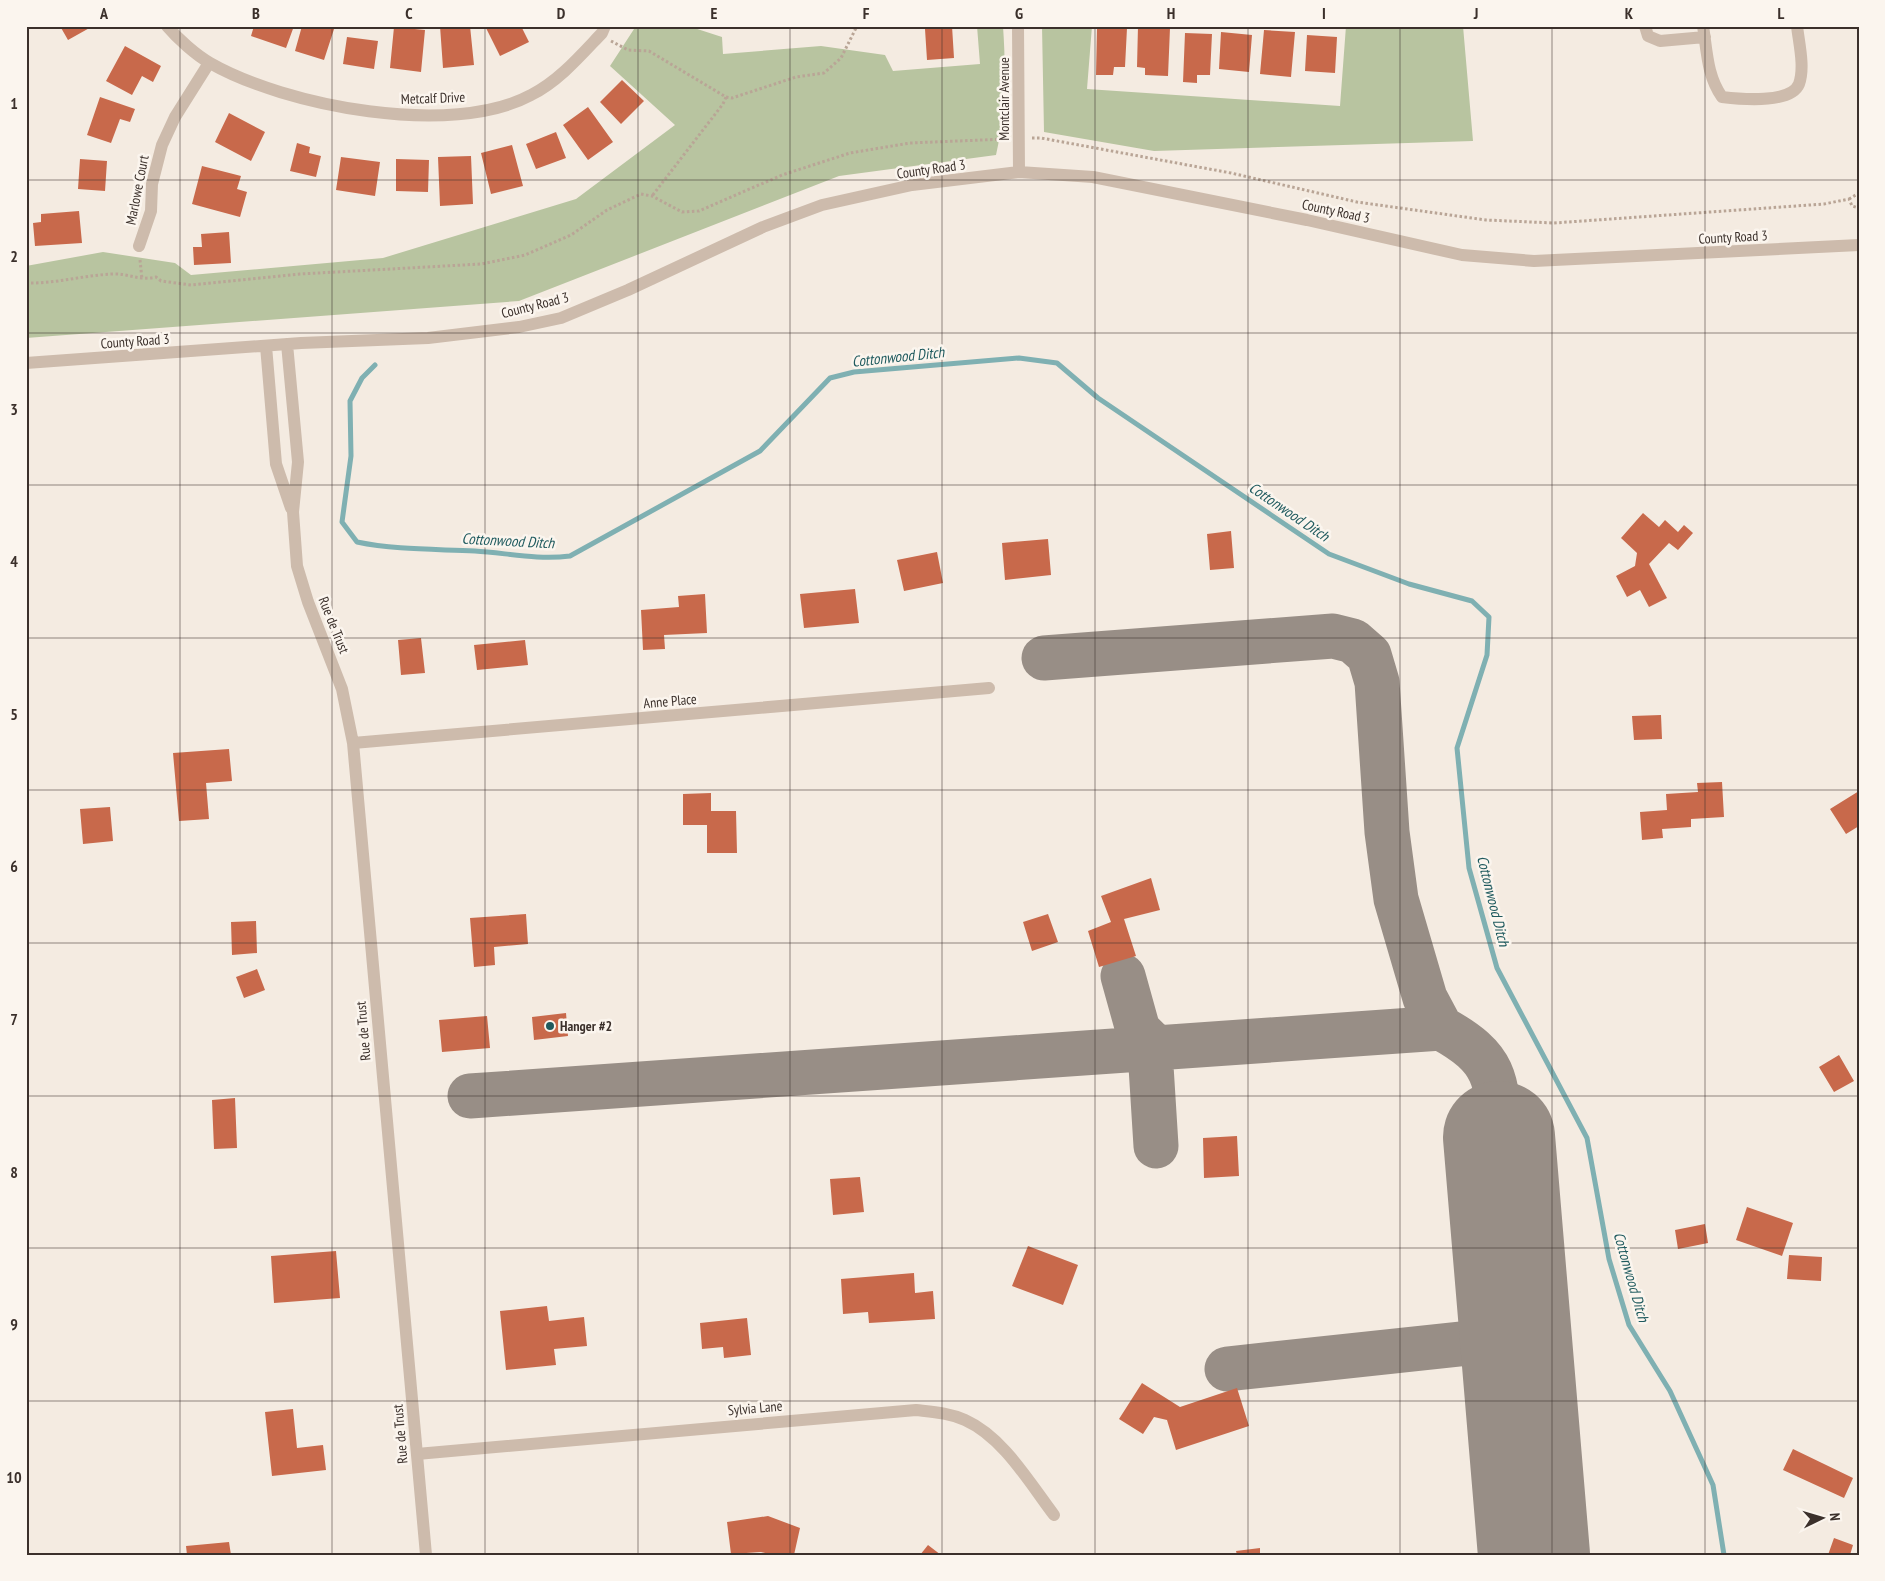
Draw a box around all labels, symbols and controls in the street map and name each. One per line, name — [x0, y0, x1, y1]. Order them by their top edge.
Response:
text: A — [99, 3, 109, 23]
text: B — [252, 3, 260, 23]
text: C — [405, 3, 413, 23]
text: D — [557, 3, 566, 23]
text: E — [711, 3, 718, 23]
text: F — [863, 3, 870, 23]
text: G — [1015, 3, 1023, 23]
text: H — [1167, 3, 1175, 23]
text: I — [1322, 3, 1326, 23]
text: J — [1473, 3, 1478, 23]
text: K — [1625, 3, 1634, 23]
text: L — [1778, 3, 1785, 23]
street label: Montclair Avenue — [995, 57, 1013, 141]
street label: Metcalf Drive — [401, 88, 466, 108]
text: 1 — [10, 93, 18, 113]
street label: Marlowe Court — [121, 153, 153, 226]
street label: County Road 3 — [896, 155, 966, 183]
street label: County Road 3 — [1300, 195, 1372, 227]
street label: County Road 3 — [1698, 226, 1768, 248]
text: 2 — [10, 246, 18, 266]
street label: County Road 3 — [499, 288, 571, 322]
street label: County Road 3 — [100, 330, 170, 352]
water label: Cottonwood Ditch — [851, 342, 946, 371]
text: 3 — [10, 399, 18, 419]
water label: Cottonwood Ditch — [1246, 478, 1334, 546]
water label: Cottonwood Ditch — [461, 529, 556, 552]
text: 4 — [10, 551, 18, 571]
street label: Rue de Trust — [314, 594, 354, 656]
street label: Anne Place — [643, 690, 698, 712]
text: 5 — [10, 704, 18, 724]
water label: Cottonwood Ditch — [1473, 854, 1514, 949]
text: 6 — [10, 856, 18, 876]
street label: Rue de Trust — [351, 1000, 375, 1061]
text: 7 — [10, 1009, 18, 1029]
place label: Hanger #2 — [560, 1017, 612, 1035]
marker: Hanger #2 — [544, 1020, 556, 1032]
text: 8 — [10, 1162, 18, 1182]
water label: Cottonwood Ditch — [1610, 1230, 1654, 1325]
text: 9 — [10, 1314, 18, 1334]
street label: Sylvia Lane — [727, 1397, 783, 1419]
street label: Rue de Trust — [388, 1403, 412, 1464]
text: 10 — [6, 1467, 22, 1487]
north arrow — [1798, 1494, 1848, 1544]
text: N — [1826, 1512, 1844, 1521]

